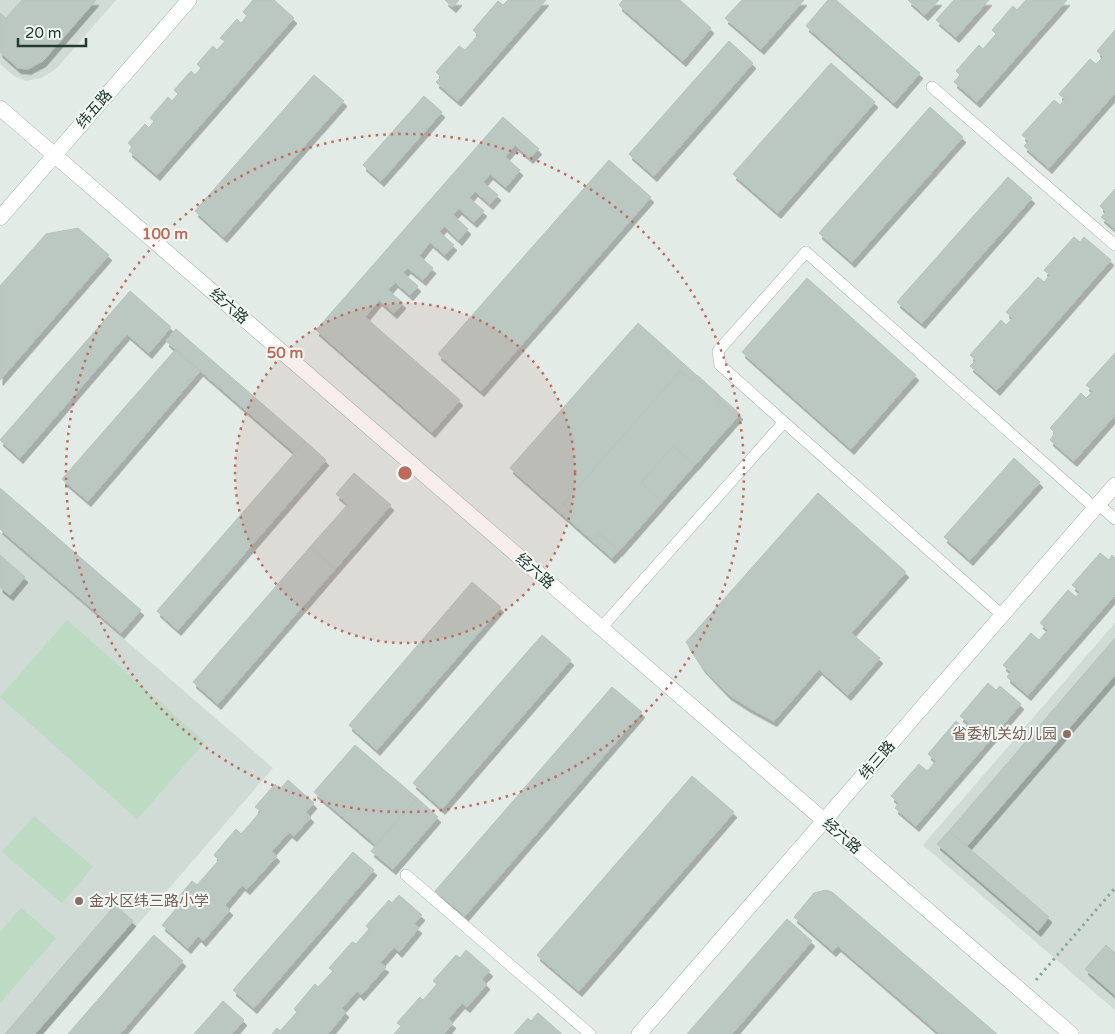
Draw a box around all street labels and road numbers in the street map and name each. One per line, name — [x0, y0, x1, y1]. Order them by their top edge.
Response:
street label: 纬五路 — [72, 86, 116, 132]
street label: 经六路 — [206, 284, 252, 328]
street label: 经六路 — [512, 549, 558, 593]
street label: 纬三路 — [855, 737, 899, 783]
street label: 经六路 — [819, 814, 865, 858]

